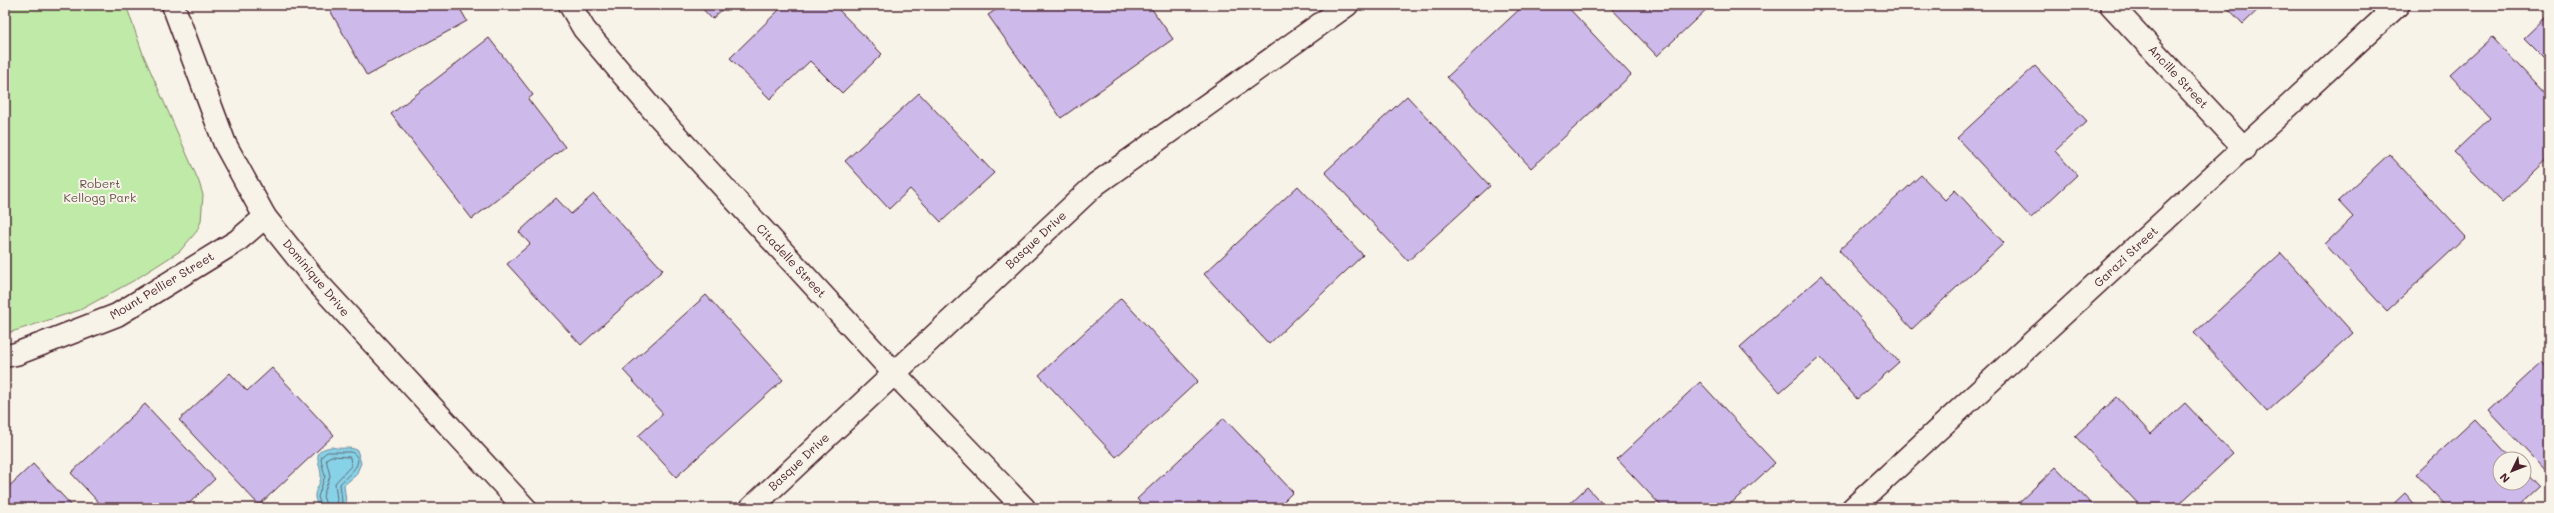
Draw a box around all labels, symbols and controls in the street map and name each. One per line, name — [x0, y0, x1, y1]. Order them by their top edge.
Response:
street label: Ancille Street — [2145, 41, 2212, 111]
park label: Robert Kellogg Park — [64, 175, 136, 205]
street label: Basque Drive — [1001, 207, 1069, 272]
street label: Citadelle Street — [753, 220, 830, 301]
street label: Garazi Street — [2090, 222, 2161, 290]
street label: Dominique Drive — [280, 235, 354, 319]
street label: Mount Pellier Street — [106, 248, 217, 323]
street label: Basque Drive — [764, 429, 832, 494]
north arrow — [2492, 451, 2532, 491]
text: N — [2496, 470, 2513, 486]

